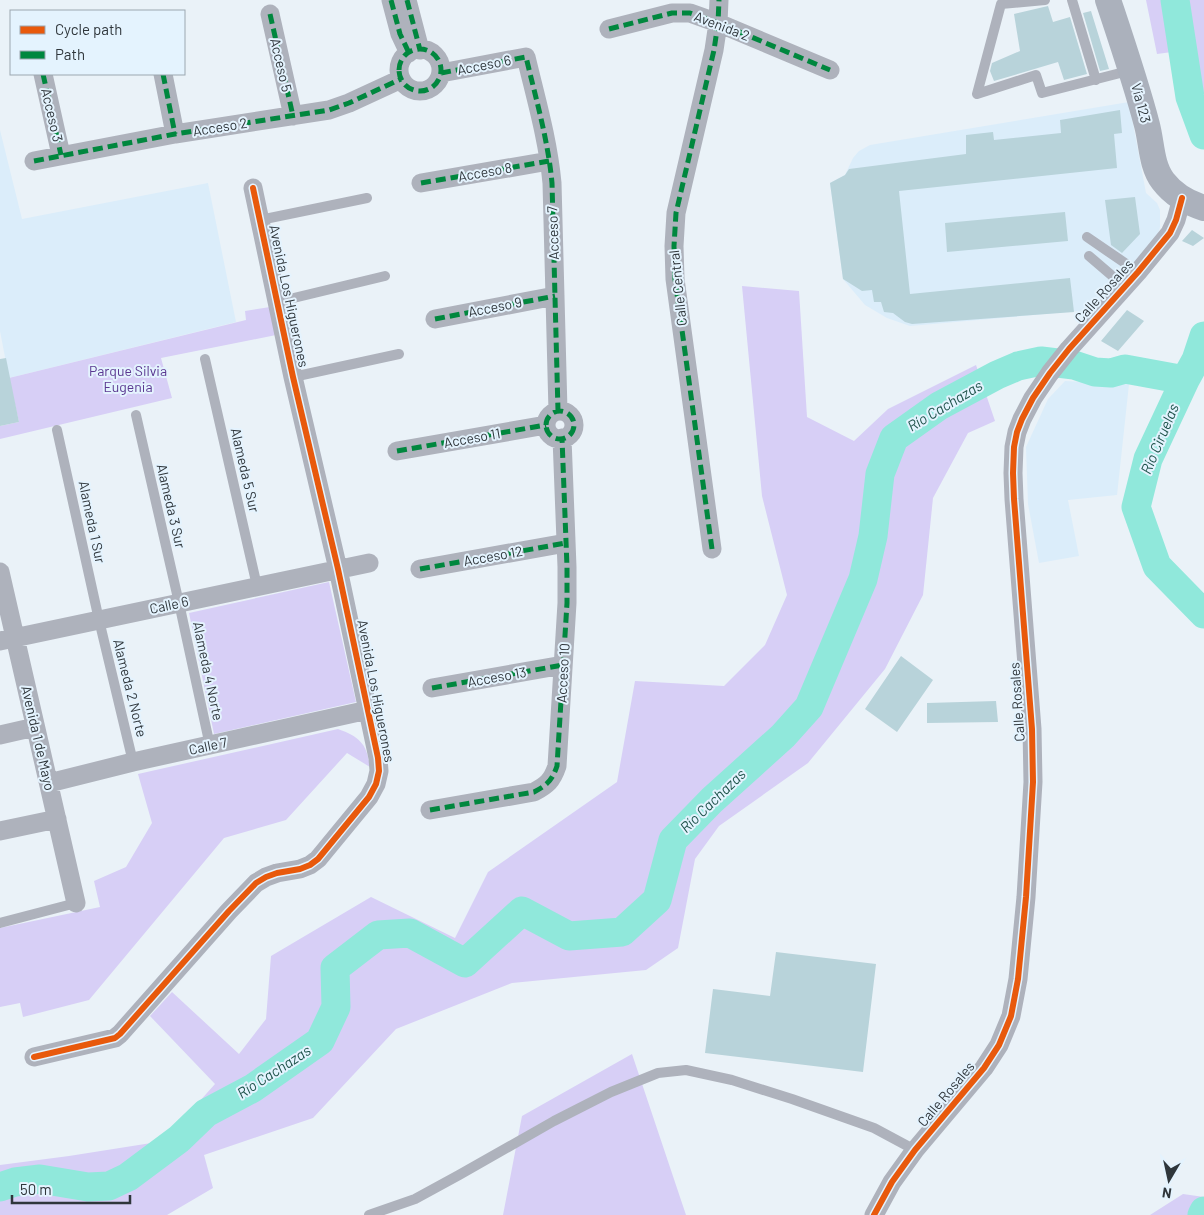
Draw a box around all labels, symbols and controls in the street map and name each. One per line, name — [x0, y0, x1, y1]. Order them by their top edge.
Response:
street label: Avenida 2 — [692, 7, 752, 44]
legend — [10, 10, 185, 75]
text: Cycle path — [55, 20, 122, 38]
street label: Acceso 5 — [267, 36, 296, 93]
text: Path — [55, 45, 85, 63]
street label: Acceso 6 — [456, 51, 512, 78]
street label: Vía 123 — [1128, 81, 1155, 125]
street label: Acceso 3 — [38, 86, 67, 143]
street label: Acceso 2 — [192, 114, 248, 139]
street label: Acceso 8 — [457, 158, 513, 185]
street label: Acceso 7 — [543, 205, 562, 260]
street label: Avenida Los Higuerones — [266, 223, 313, 369]
street label: Calle Central — [665, 249, 690, 327]
street label: Calle Rosales — [1071, 255, 1137, 326]
street label: Acceso 9 — [466, 293, 523, 320]
park label: Parque Silvia Eugenia — [89, 362, 167, 395]
water label: Río Cachazas — [904, 376, 985, 435]
water label: Río Ciruelas — [1136, 401, 1182, 476]
street label: Acceso 11 — [442, 424, 502, 451]
street label: Alameda 5 Sur — [228, 426, 263, 514]
street label: Alameda 3 Sur — [154, 462, 189, 550]
street label: Alameda 1 Sur — [75, 479, 110, 565]
street label: Acceso 12 — [462, 542, 524, 569]
street label: Calle 6 — [148, 592, 190, 617]
street label: Avenida Los Higuerones — [354, 618, 399, 764]
street label: Alameda 4 Norte — [190, 620, 227, 722]
street label: Alameda 2 Norte — [110, 637, 151, 739]
street label: Acceso 10 — [552, 643, 573, 703]
street label: Calle Rosales — [1005, 661, 1028, 742]
street label: Acceso 13 — [466, 663, 528, 690]
street label: Avenida 1 de Mayo — [18, 684, 59, 792]
street label: Calle 7 — [187, 733, 229, 758]
water label: Río Cachazas — [676, 765, 749, 836]
water label: Río Cachazas — [233, 1041, 314, 1102]
street label: Calle Rosales — [914, 1058, 978, 1130]
north arrow — [1144, 1155, 1194, 1205]
scale bar — [12, 1172, 130, 1204]
text: 50 m — [20, 1180, 52, 1198]
text: N — [1161, 1184, 1173, 1202]

